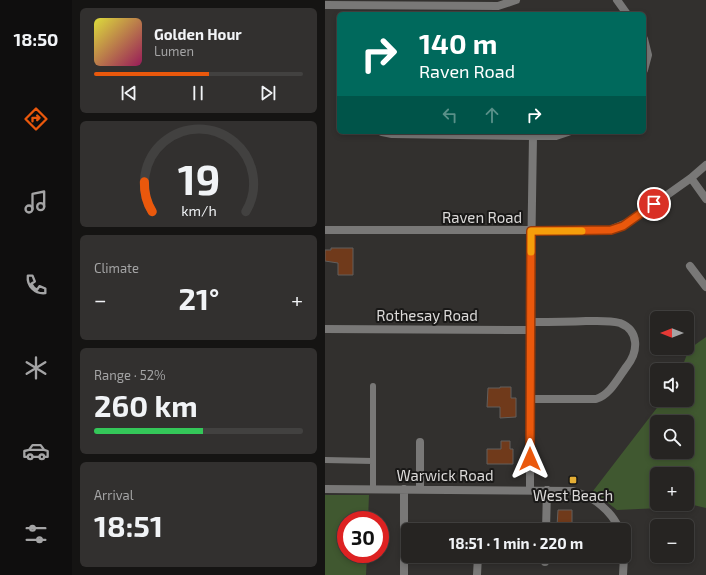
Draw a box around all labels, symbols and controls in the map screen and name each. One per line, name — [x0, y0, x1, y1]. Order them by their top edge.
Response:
text: Golden Hour — [154, 25, 242, 43]
text: 140 m — [419, 26, 497, 60]
text: 18:50 — [14, 28, 58, 50]
icon: right — [353, 28, 405, 80]
text: Lumen — [154, 43, 194, 59]
text: Raven Road — [419, 60, 515, 82]
icon: previous — [118, 82, 140, 104]
icon: pause — [187, 82, 209, 104]
icon: next — [257, 82, 279, 104]
icon: left — [439, 104, 461, 126]
icon: ahead — [481, 104, 503, 126]
icon: right — [523, 104, 545, 126]
icon: directions — [22, 105, 50, 133]
text: 19 — [177, 153, 220, 203]
pin — [637, 187, 671, 221]
icon: music — [22, 188, 50, 216]
icon: arrive — [643, 193, 665, 215]
text: km/h — [181, 202, 216, 219]
street label: Raven Road — [442, 208, 522, 226]
text: Climate — [94, 260, 139, 276]
icon: phone — [22, 271, 50, 299]
text: 21° — [179, 280, 219, 316]
text: − — [94, 286, 107, 312]
text: + — [291, 286, 303, 312]
street label: Rothesay Road — [376, 306, 478, 324]
north arrow — [650, 311, 694, 355]
map controls — [650, 311, 694, 563]
icon: climate — [22, 354, 50, 382]
button: sound — [650, 363, 694, 407]
text: Range · 52% — [94, 367, 166, 383]
text: 260 km — [94, 387, 198, 423]
button: search — [650, 415, 694, 459]
icon: car — [22, 437, 50, 465]
position arrow — [509, 438, 551, 480]
street label: Warwick Road — [396, 466, 494, 484]
button: + — [650, 467, 694, 511]
marker: West Beach — [568, 475, 578, 485]
place label: West Beach — [533, 486, 613, 504]
text: Arrival — [94, 487, 134, 503]
text: 18:51 — [94, 507, 163, 543]
speed limit sign: 30 — [337, 511, 389, 563]
button: − — [650, 519, 694, 563]
icon: filters — [22, 520, 50, 548]
text: 18:51 · 1 min · 220 m — [449, 534, 583, 552]

